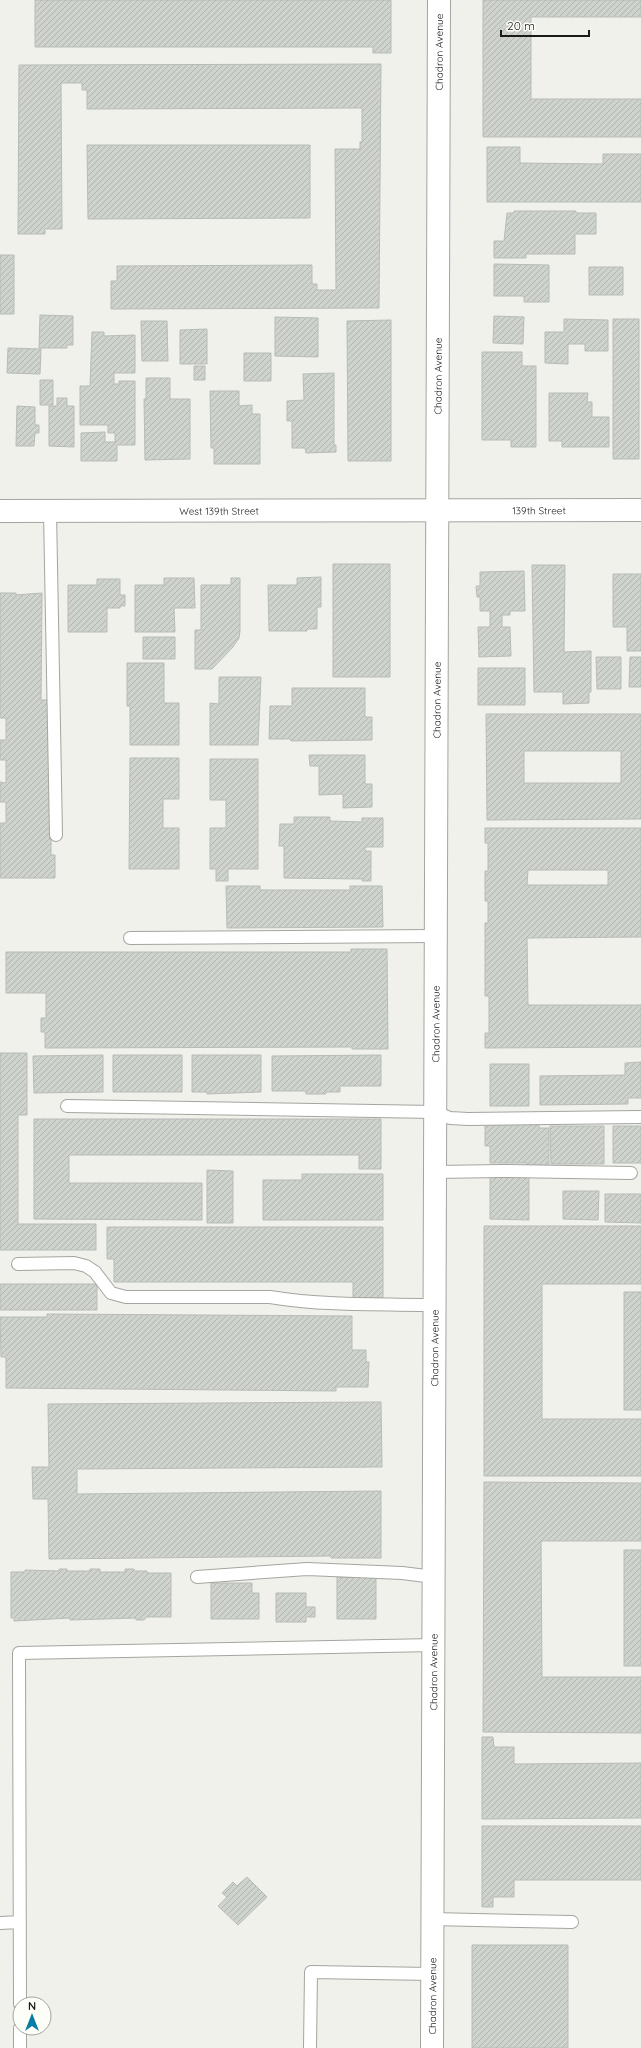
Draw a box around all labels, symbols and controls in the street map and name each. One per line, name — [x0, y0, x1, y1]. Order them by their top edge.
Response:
scale bar — [501, 12, 589, 38]
street label: Chadron Avenue — [433, 13, 446, 90]
text: 20 m — [507, 18, 535, 33]
street label: Chadron Avenue — [432, 337, 445, 414]
street label: 139th Street — [512, 504, 566, 517]
street label: West 139th Street — [179, 505, 259, 518]
street label: Chadron Avenue — [430, 661, 444, 738]
street label: Chadron Avenue — [429, 985, 443, 1062]
street label: Chadron Avenue — [428, 1309, 442, 1386]
street label: Chadron Avenue — [427, 1633, 440, 1710]
street label: Chadron Avenue — [426, 1957, 439, 2034]
north arrow — [12, 1996, 52, 2036]
text: N — [28, 1999, 36, 2013]

